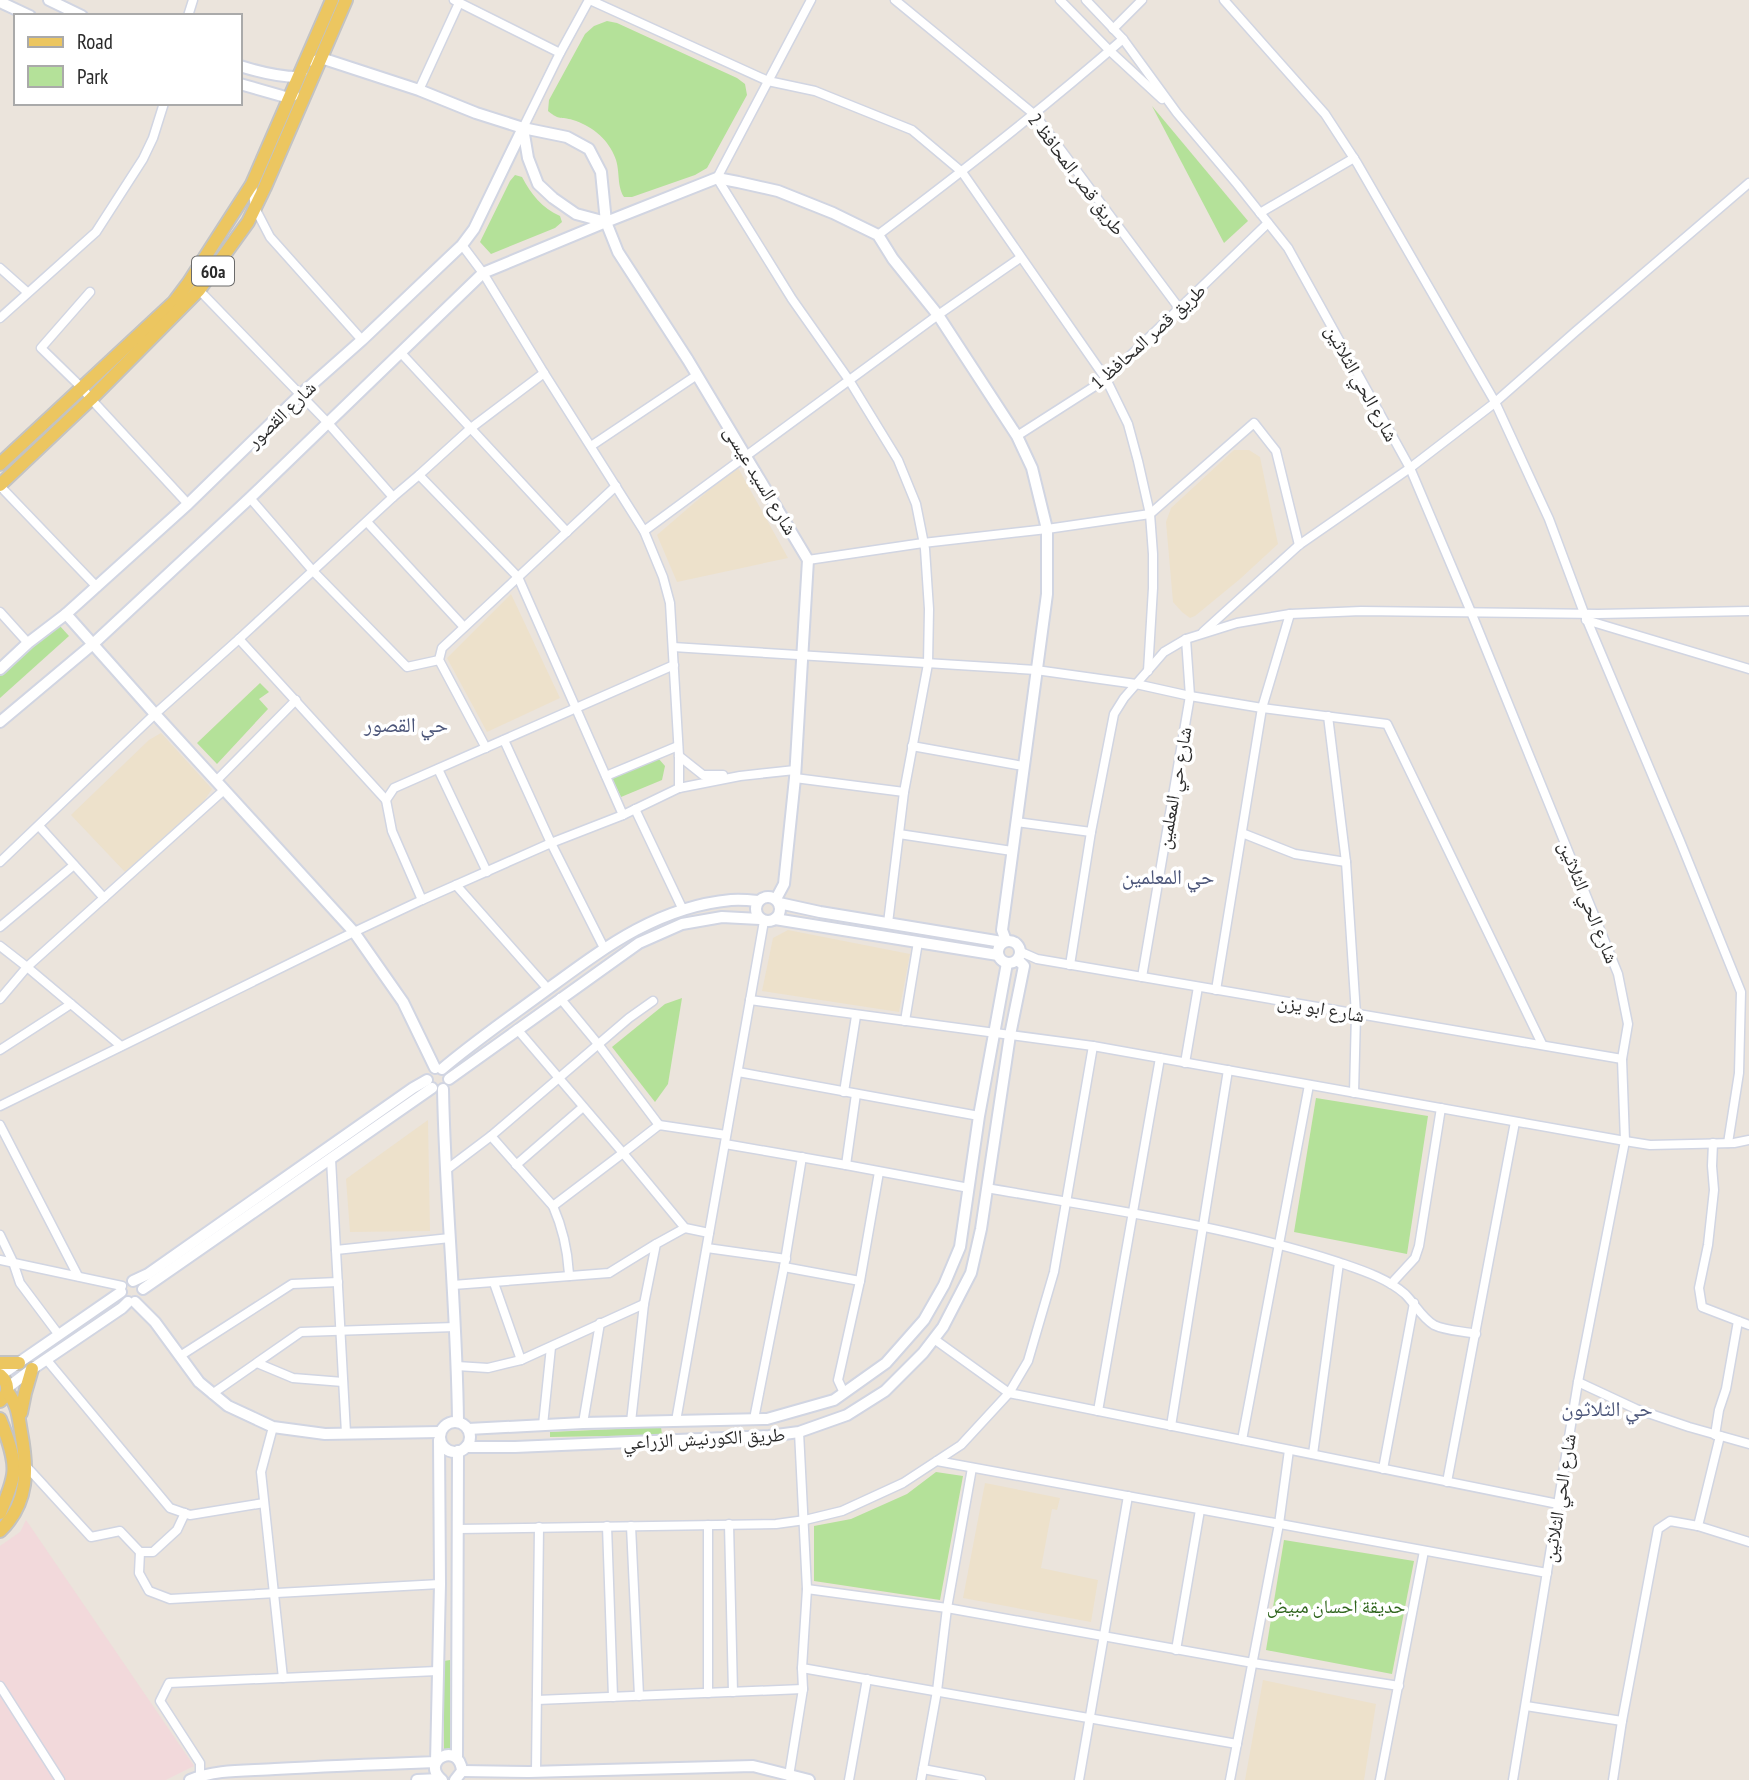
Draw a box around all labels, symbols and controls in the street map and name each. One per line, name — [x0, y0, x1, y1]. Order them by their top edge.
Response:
legend — [14, 14, 242, 105]
text: Road — [77, 28, 113, 55]
text: Park — [77, 63, 108, 90]
street label: طريق قصر المحافظ 2 — [1023, 108, 1131, 240]
road number: 60a — [192, 256, 234, 286]
street label: طريق قصر المحافظ 1 — [1086, 278, 1210, 394]
street label: شارع الحي الثلاثين — [1317, 320, 1404, 447]
street label: شارع القصور — [241, 375, 321, 454]
street label: شارع السيد عيسى — [719, 421, 803, 539]
district label: حي القصور — [363, 711, 448, 741]
street label: شارع حي المعلمين — [1151, 725, 1200, 852]
street label: شارع الحي الثلاثين — [1550, 837, 1624, 968]
district label: حي المعلمين — [1122, 863, 1214, 893]
street label: شارع ابو يزن — [1276, 989, 1366, 1027]
district label: حي الثلاثون — [1561, 1395, 1653, 1425]
street label: طريق الكورنيش الزراعي — [622, 1422, 786, 1458]
street label: شارع الحي الثلاثين — [1537, 1432, 1585, 1565]
park label: حديقة احسان مبيض — [1267, 1594, 1405, 1618]

